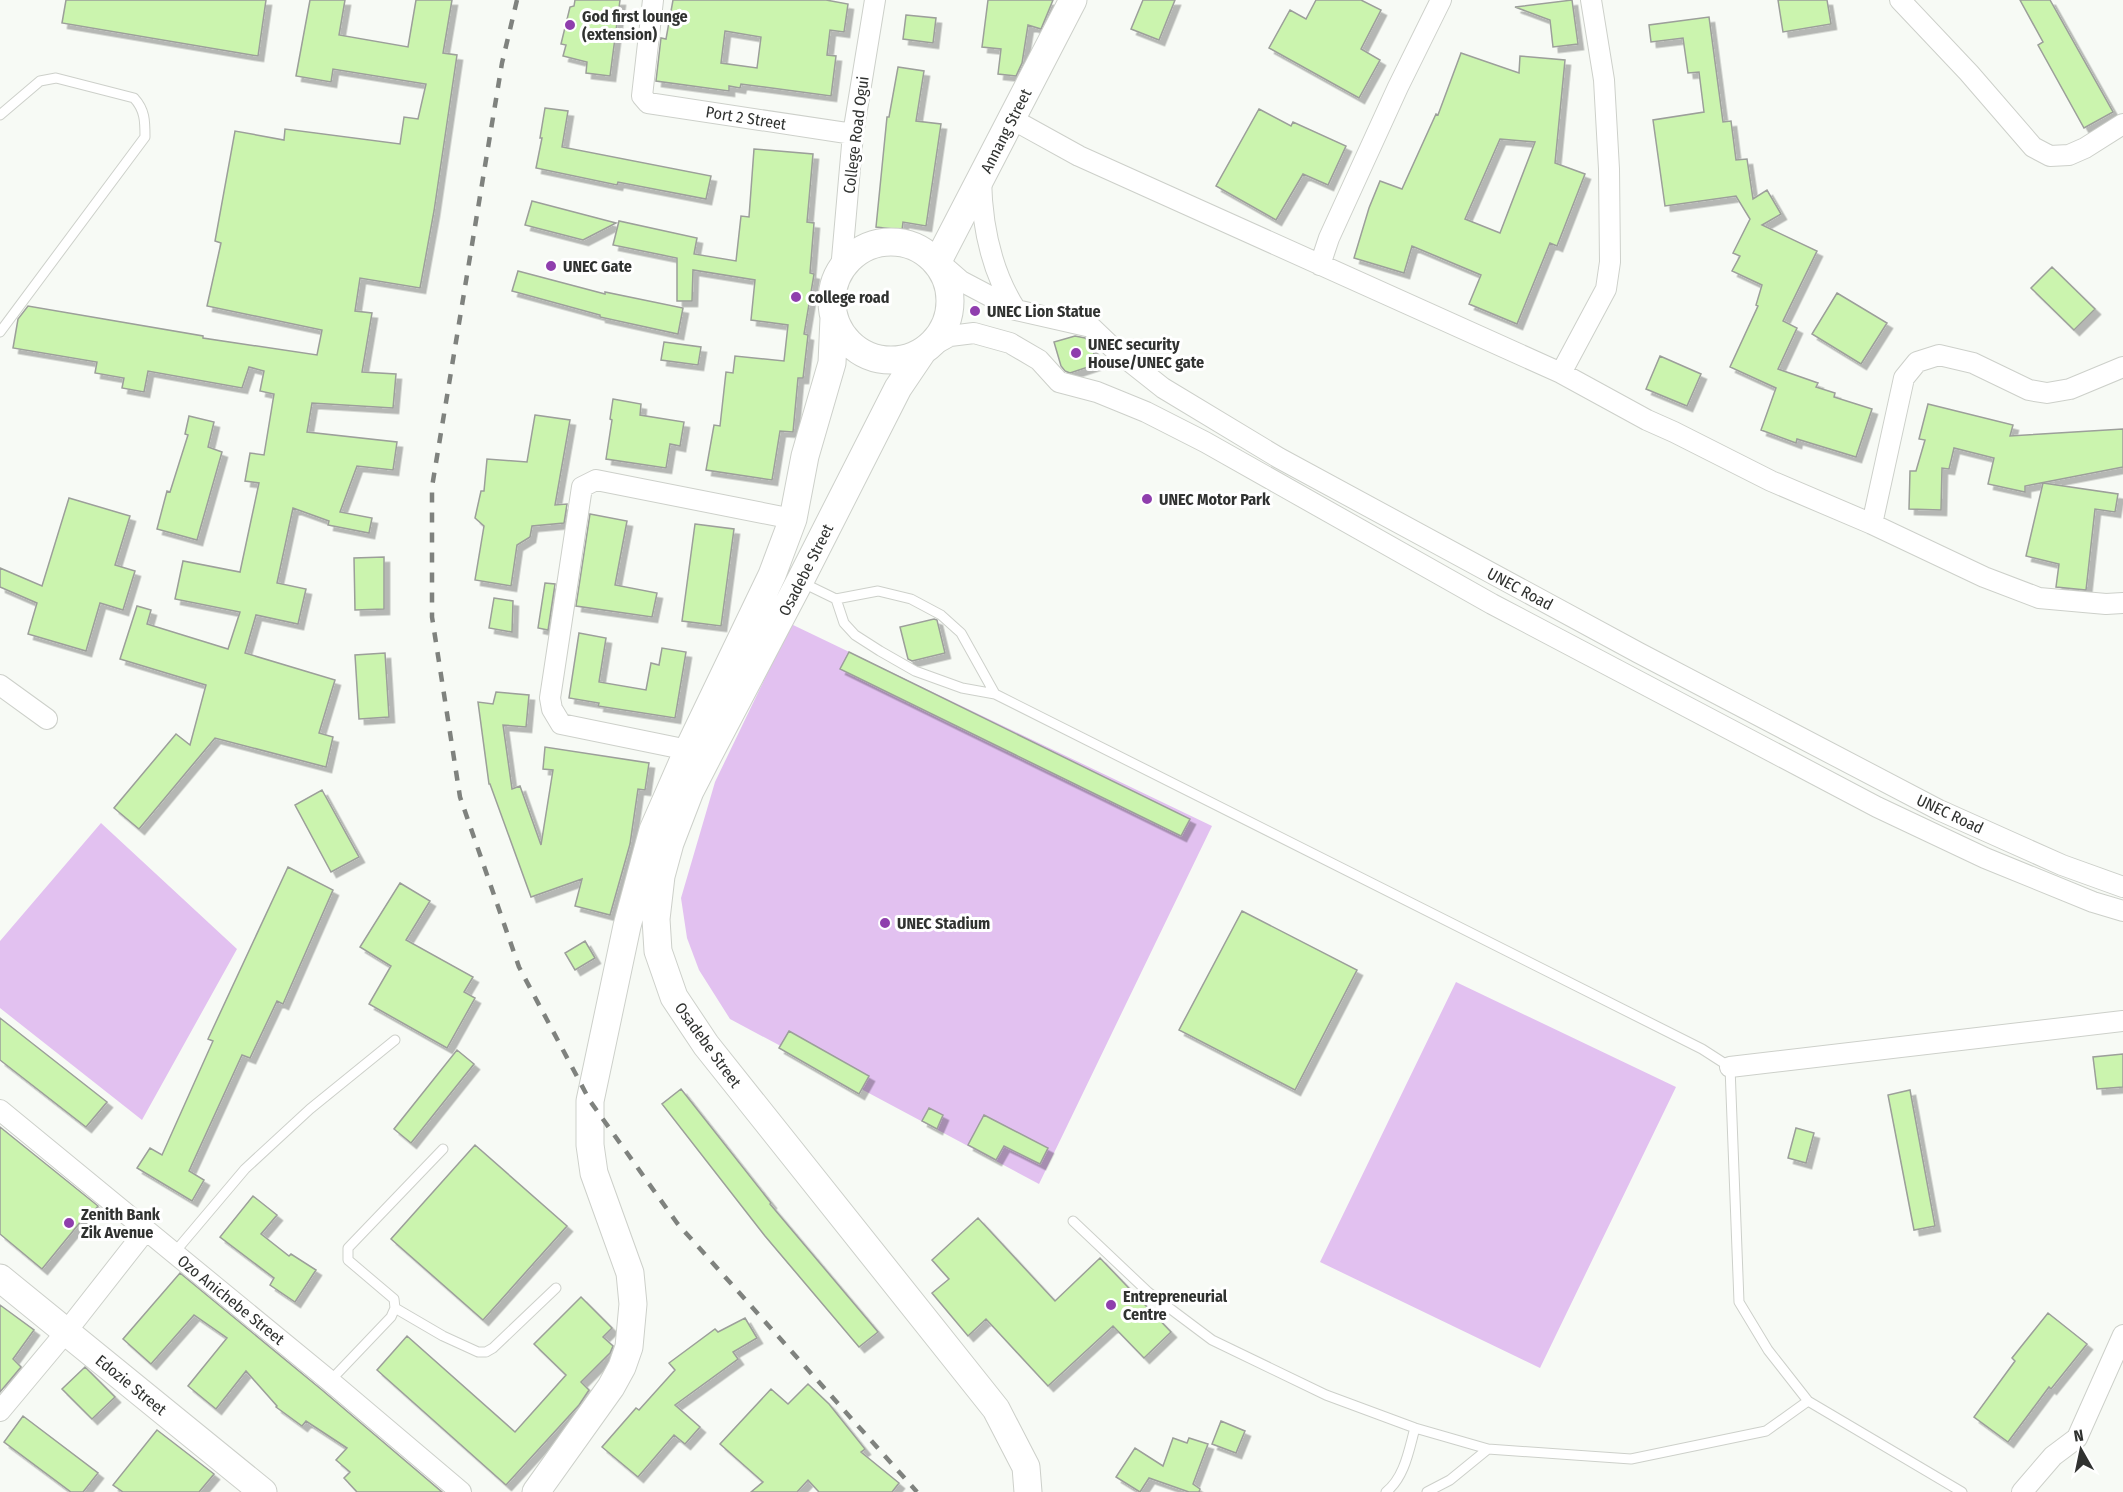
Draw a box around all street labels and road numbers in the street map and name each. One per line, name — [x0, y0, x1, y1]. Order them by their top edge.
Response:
street label: College Road Ogui — [839, 75, 873, 195]
street label: Annang Street — [977, 85, 1036, 176]
street label: Port 2 Street — [704, 102, 788, 134]
street label: Osadebe Street — [775, 520, 838, 619]
street label: UNEC Road — [1484, 564, 1556, 614]
street label: UNEC Road — [1914, 790, 1986, 838]
street label: Osadebe Street — [671, 999, 746, 1092]
street label: Ozo Anichebe Street — [174, 1251, 289, 1349]
street label: Edozie Street — [92, 1351, 171, 1420]

